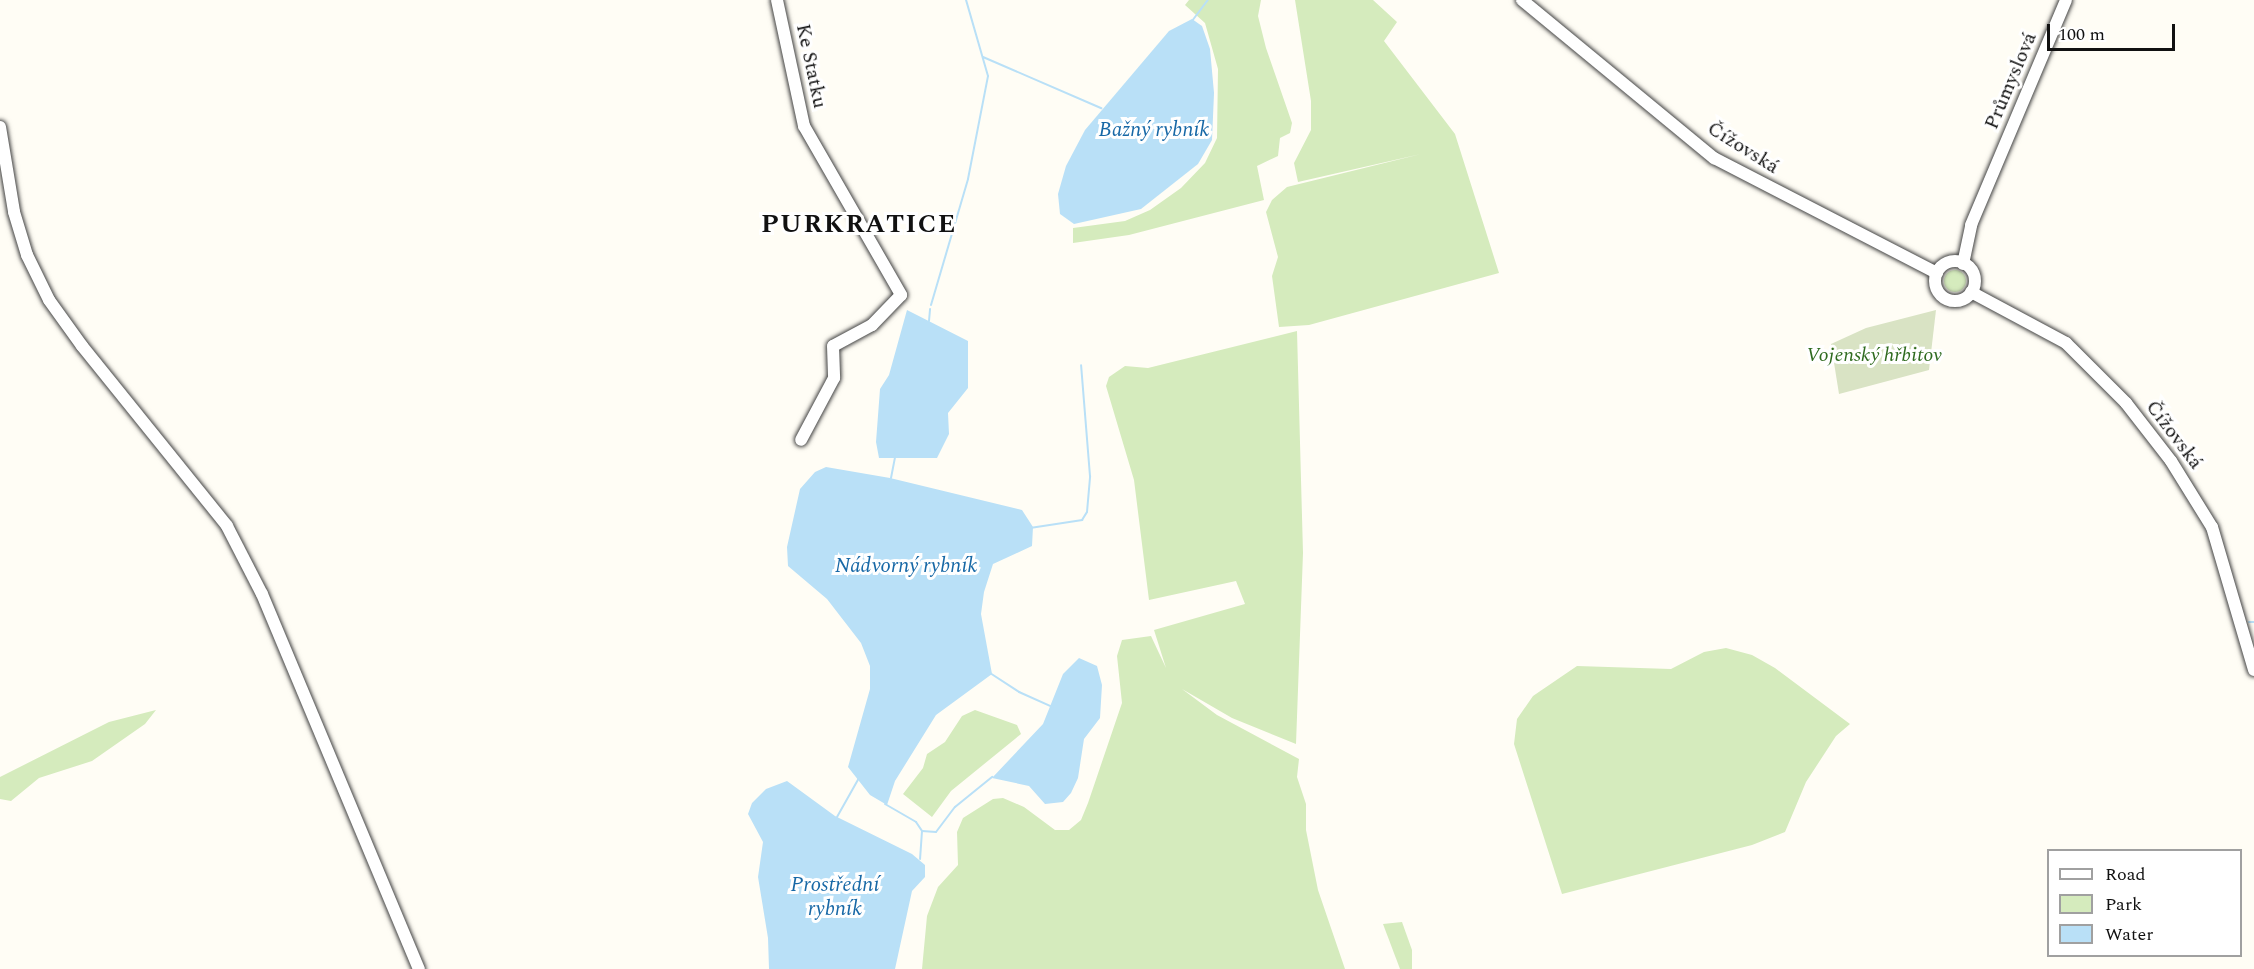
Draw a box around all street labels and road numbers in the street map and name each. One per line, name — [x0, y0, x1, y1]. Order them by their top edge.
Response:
street label: Ke Statku — [790, 22, 832, 110]
street label: Průmyslová — [1980, 29, 2042, 133]
street label: Čížovská — [1703, 117, 1783, 179]
street label: Čížovská — [2140, 396, 2208, 474]

